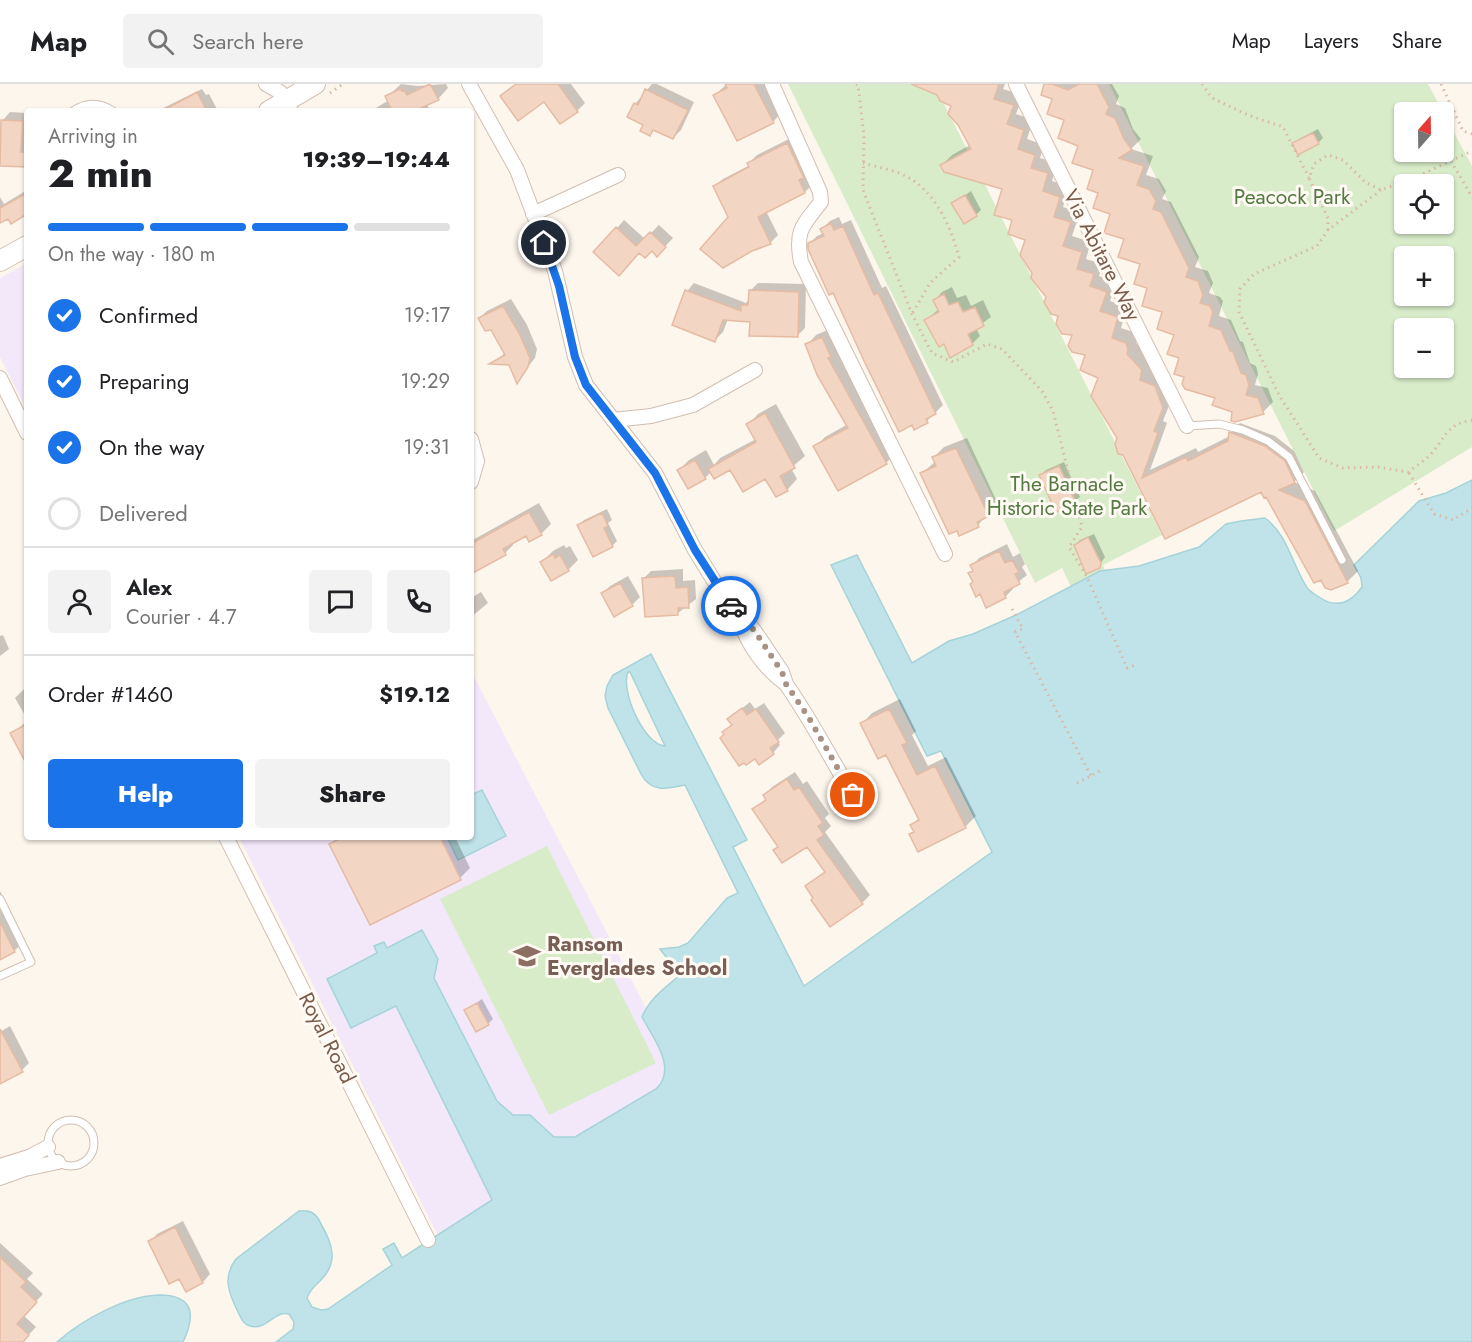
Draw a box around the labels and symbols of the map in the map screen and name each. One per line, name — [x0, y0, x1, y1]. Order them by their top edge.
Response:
north arrow — [1394, 102, 1454, 162]
park label: Peacock Park — [1234, 182, 1351, 212]
street label: Via Abitare Way — [1056, 184, 1148, 327]
pin — [518, 217, 569, 268]
park label: The Barnacle Historic State Park — [987, 469, 1148, 523]
courier — [701, 576, 761, 636]
pin — [827, 769, 878, 820]
place label: Ransom Everglades School — [547, 929, 727, 983]
school or university icon: Ransom Everglades School — [512, 941, 542, 971]
street label: Royal Road — [291, 987, 363, 1089]

